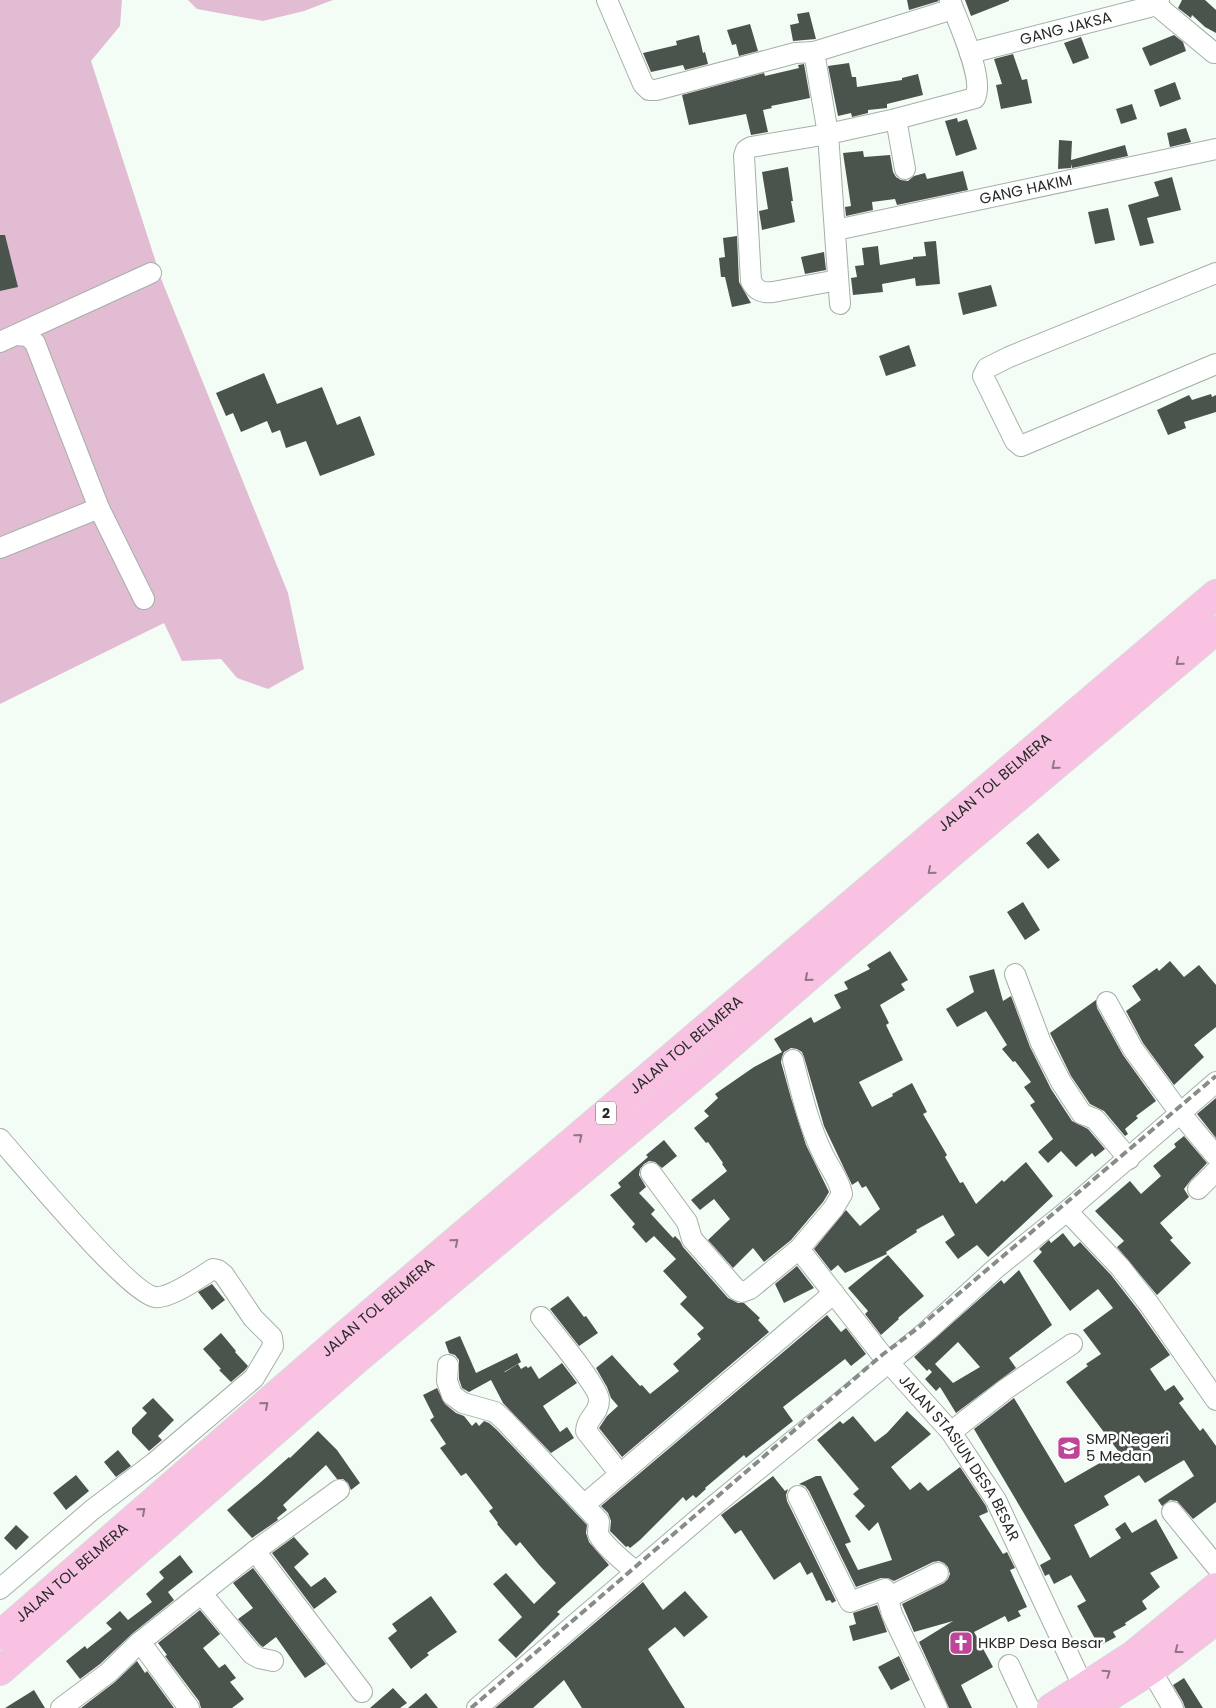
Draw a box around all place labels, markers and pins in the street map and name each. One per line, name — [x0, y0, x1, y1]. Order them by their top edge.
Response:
place label: SMP Negeri 5 Medan — [1086, 1428, 1169, 1466]
school or university icon: SMP Negeri 5 Medan — [1056, 1435, 1082, 1461]
church icon: HKBP Desa Besar — [948, 1630, 974, 1656]
place label: HKBP Desa Besar — [978, 1632, 1104, 1653]

